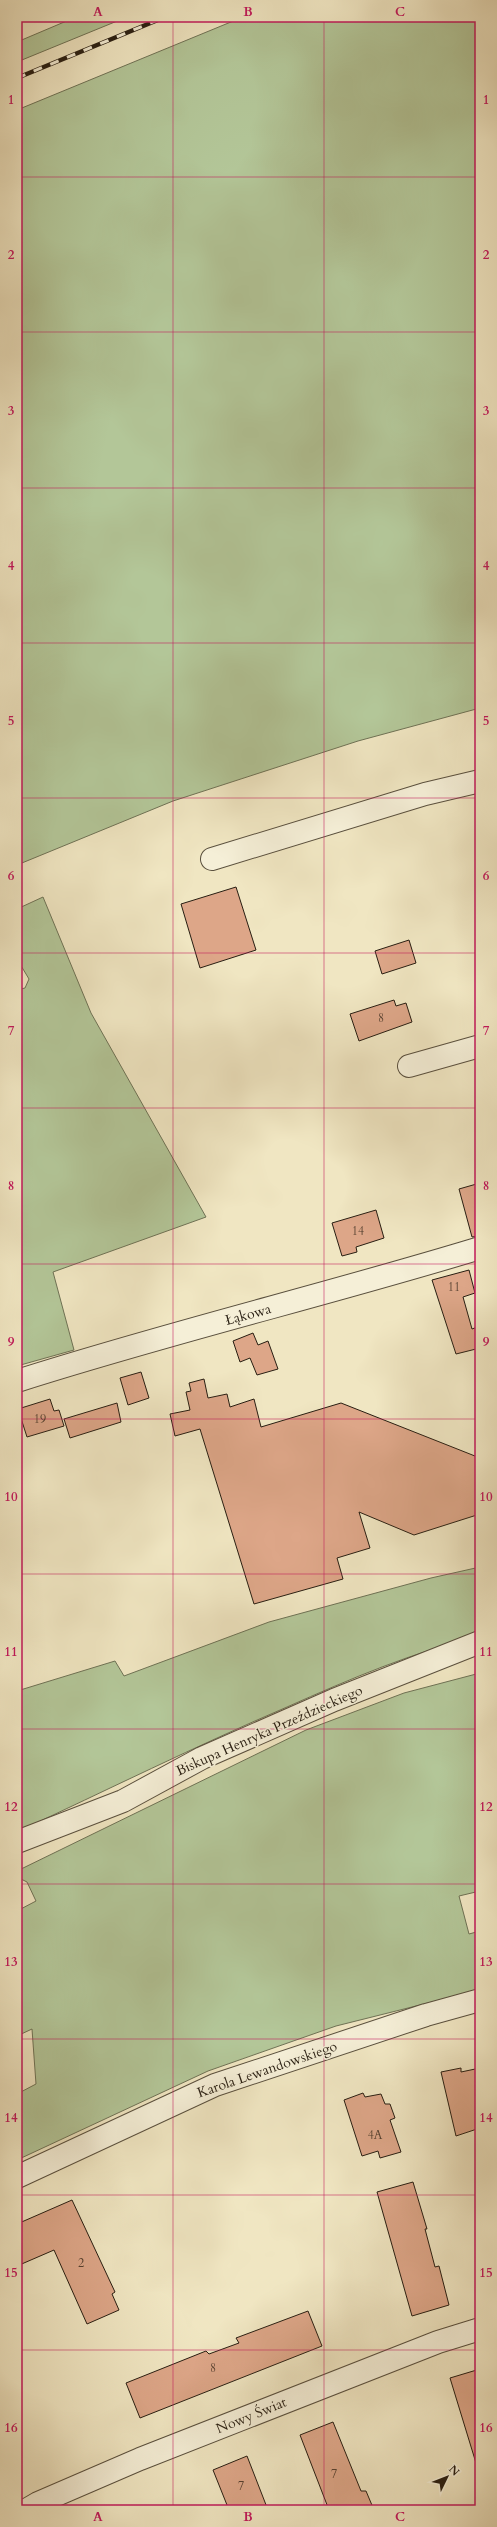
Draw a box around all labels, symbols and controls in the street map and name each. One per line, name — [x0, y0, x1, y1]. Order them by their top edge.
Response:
text: A — [93, 3, 103, 21]
text: B — [243, 3, 253, 21]
text: C — [395, 3, 405, 21]
text: 1 — [8, 91, 14, 109]
text: 1 — [483, 91, 489, 109]
text: 2 — [8, 246, 15, 264]
text: 2 — [483, 246, 490, 264]
text: 3 — [8, 402, 15, 420]
text: 3 — [483, 402, 490, 420]
text: 4 — [8, 557, 15, 575]
text: 4 — [483, 557, 490, 575]
text: 5 — [8, 712, 14, 730]
text: 5 — [483, 712, 489, 730]
text: 6 — [8, 867, 15, 885]
text: 6 — [483, 867, 490, 885]
house number: 8 — [378, 1010, 384, 1026]
text: 7 — [8, 1022, 15, 1040]
text: 7 — [483, 1022, 490, 1040]
text: 8 — [8, 1177, 14, 1195]
text: 8 — [483, 1177, 489, 1195]
house number: 14 — [352, 1223, 364, 1239]
house number: 11 — [448, 1279, 460, 1295]
street label: Łąkowa — [223, 1299, 273, 1330]
text: 9 — [8, 1333, 15, 1351]
text: 9 — [483, 1333, 490, 1351]
house number: 19 — [34, 1411, 46, 1427]
text: 10 — [4, 1488, 18, 1506]
text: 10 — [479, 1488, 493, 1506]
text: 11 — [4, 1643, 18, 1661]
text: 11 — [479, 1643, 493, 1661]
street label: Biskupa Henryka Przeździeckiego — [173, 1680, 366, 1780]
text: 12 — [4, 1798, 18, 1816]
text: 12 — [479, 1798, 493, 1816]
text: 13 — [4, 1953, 18, 1971]
text: 13 — [479, 1953, 493, 1971]
street label: Karola Lewandowskiego — [195, 2036, 340, 2102]
text: 14 — [4, 2109, 18, 2127]
text: 14 — [479, 2109, 493, 2127]
house number: 4A — [368, 2127, 383, 2143]
house number: 2 — [78, 2255, 84, 2271]
text: 15 — [4, 2264, 18, 2282]
text: 15 — [479, 2264, 493, 2282]
house number: 8 — [210, 2360, 216, 2376]
street label: Nowy Świat — [213, 2392, 290, 2438]
text: 16 — [4, 2419, 18, 2437]
text: 16 — [479, 2419, 493, 2437]
north arrow — [427, 2457, 467, 2497]
text: N — [445, 2462, 463, 2479]
house number: 7 — [331, 2466, 337, 2482]
house number: 7 — [238, 2478, 244, 2494]
text: A — [93, 2508, 103, 2526]
text: B — [243, 2508, 253, 2526]
text: C — [395, 2508, 405, 2526]

